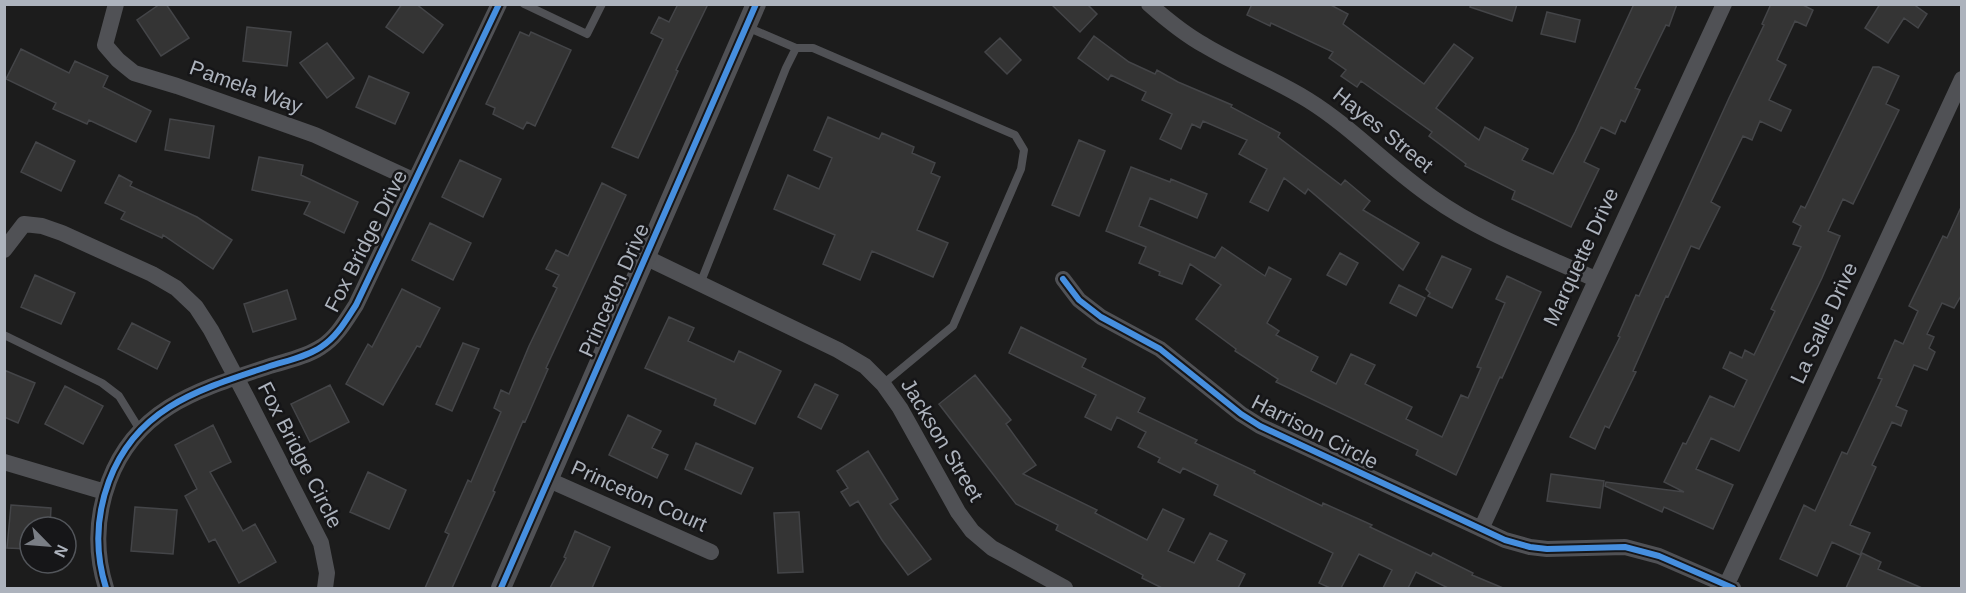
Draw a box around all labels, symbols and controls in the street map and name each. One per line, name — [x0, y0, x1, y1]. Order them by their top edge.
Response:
street label: Pamela Way — [187, 55, 306, 118]
street label: Hayes Street — [1329, 82, 1438, 177]
street label: Fox Bridge Drive — [320, 166, 411, 316]
street label: Marquette Drive — [1539, 184, 1623, 329]
street label: Princeton Drive — [574, 220, 653, 360]
street label: La Salle Drive — [1785, 259, 1862, 387]
street label: Jackson Street — [897, 374, 988, 505]
street label: Fox Bridge Circle — [254, 378, 347, 532]
street label: Harrison Circle — [1248, 390, 1382, 473]
street label: Princeton Court — [568, 455, 711, 536]
north arrow — [18, 515, 78, 575]
text: N — [51, 542, 71, 560]

